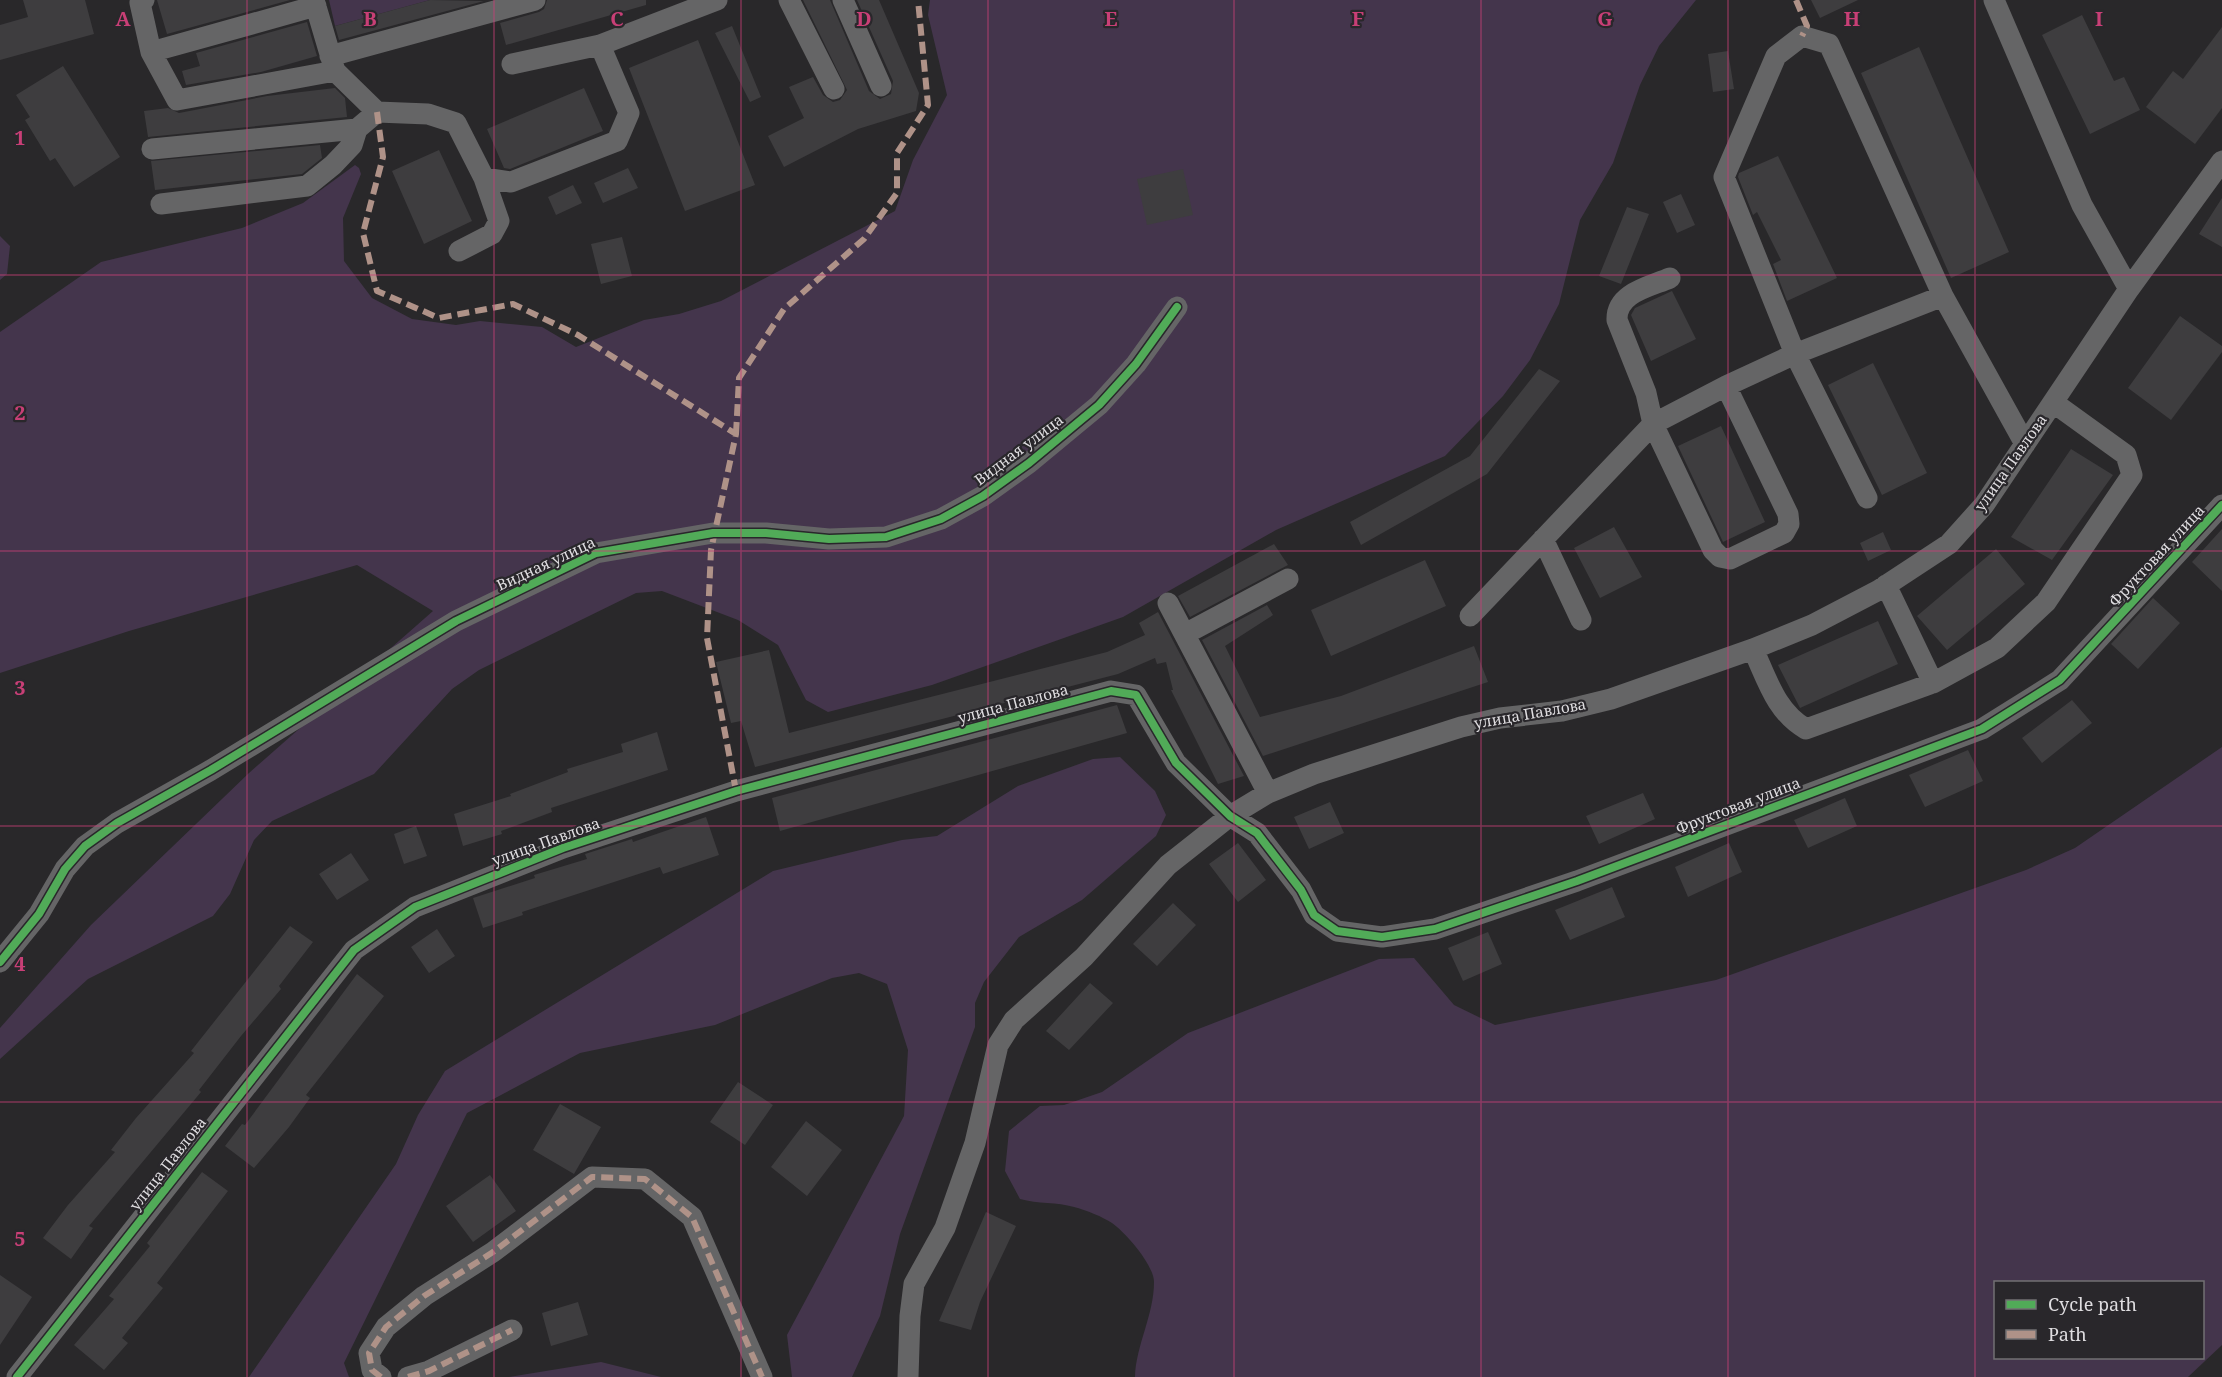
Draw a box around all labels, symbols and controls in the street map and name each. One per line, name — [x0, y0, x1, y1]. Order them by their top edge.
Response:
text: A — [115, 5, 131, 32]
text: B — [363, 5, 377, 32]
text: C — [610, 5, 624, 32]
text: D — [856, 5, 872, 32]
text: E — [1104, 5, 1118, 32]
text: F — [1352, 5, 1364, 32]
text: G — [1597, 5, 1613, 32]
text: H — [1844, 5, 1860, 32]
text: I — [2095, 5, 2103, 32]
text: 1 — [14, 124, 26, 151]
text: 2 — [14, 399, 26, 426]
street label: Видная улица — [970, 409, 1067, 489]
street label: улица Павлова — [1969, 410, 2051, 515]
street label: Фруктовая улица — [2104, 500, 2209, 610]
street label: Видная улица — [493, 532, 598, 595]
text: 3 — [14, 674, 26, 701]
street label: улица Павлова — [955, 679, 1070, 727]
street label: улица Павлова — [1472, 693, 1587, 733]
street label: Фруктовая улица — [1672, 772, 1803, 838]
street label: улица Павлова — [489, 812, 602, 870]
text: 4 — [14, 950, 26, 977]
street label: улица Павлова — [124, 1112, 210, 1214]
text: 5 — [14, 1225, 26, 1252]
legend — [1994, 1281, 2204, 1359]
text: Cycle path — [2048, 1292, 2137, 1316]
text: Path — [2048, 1322, 2087, 1346]

